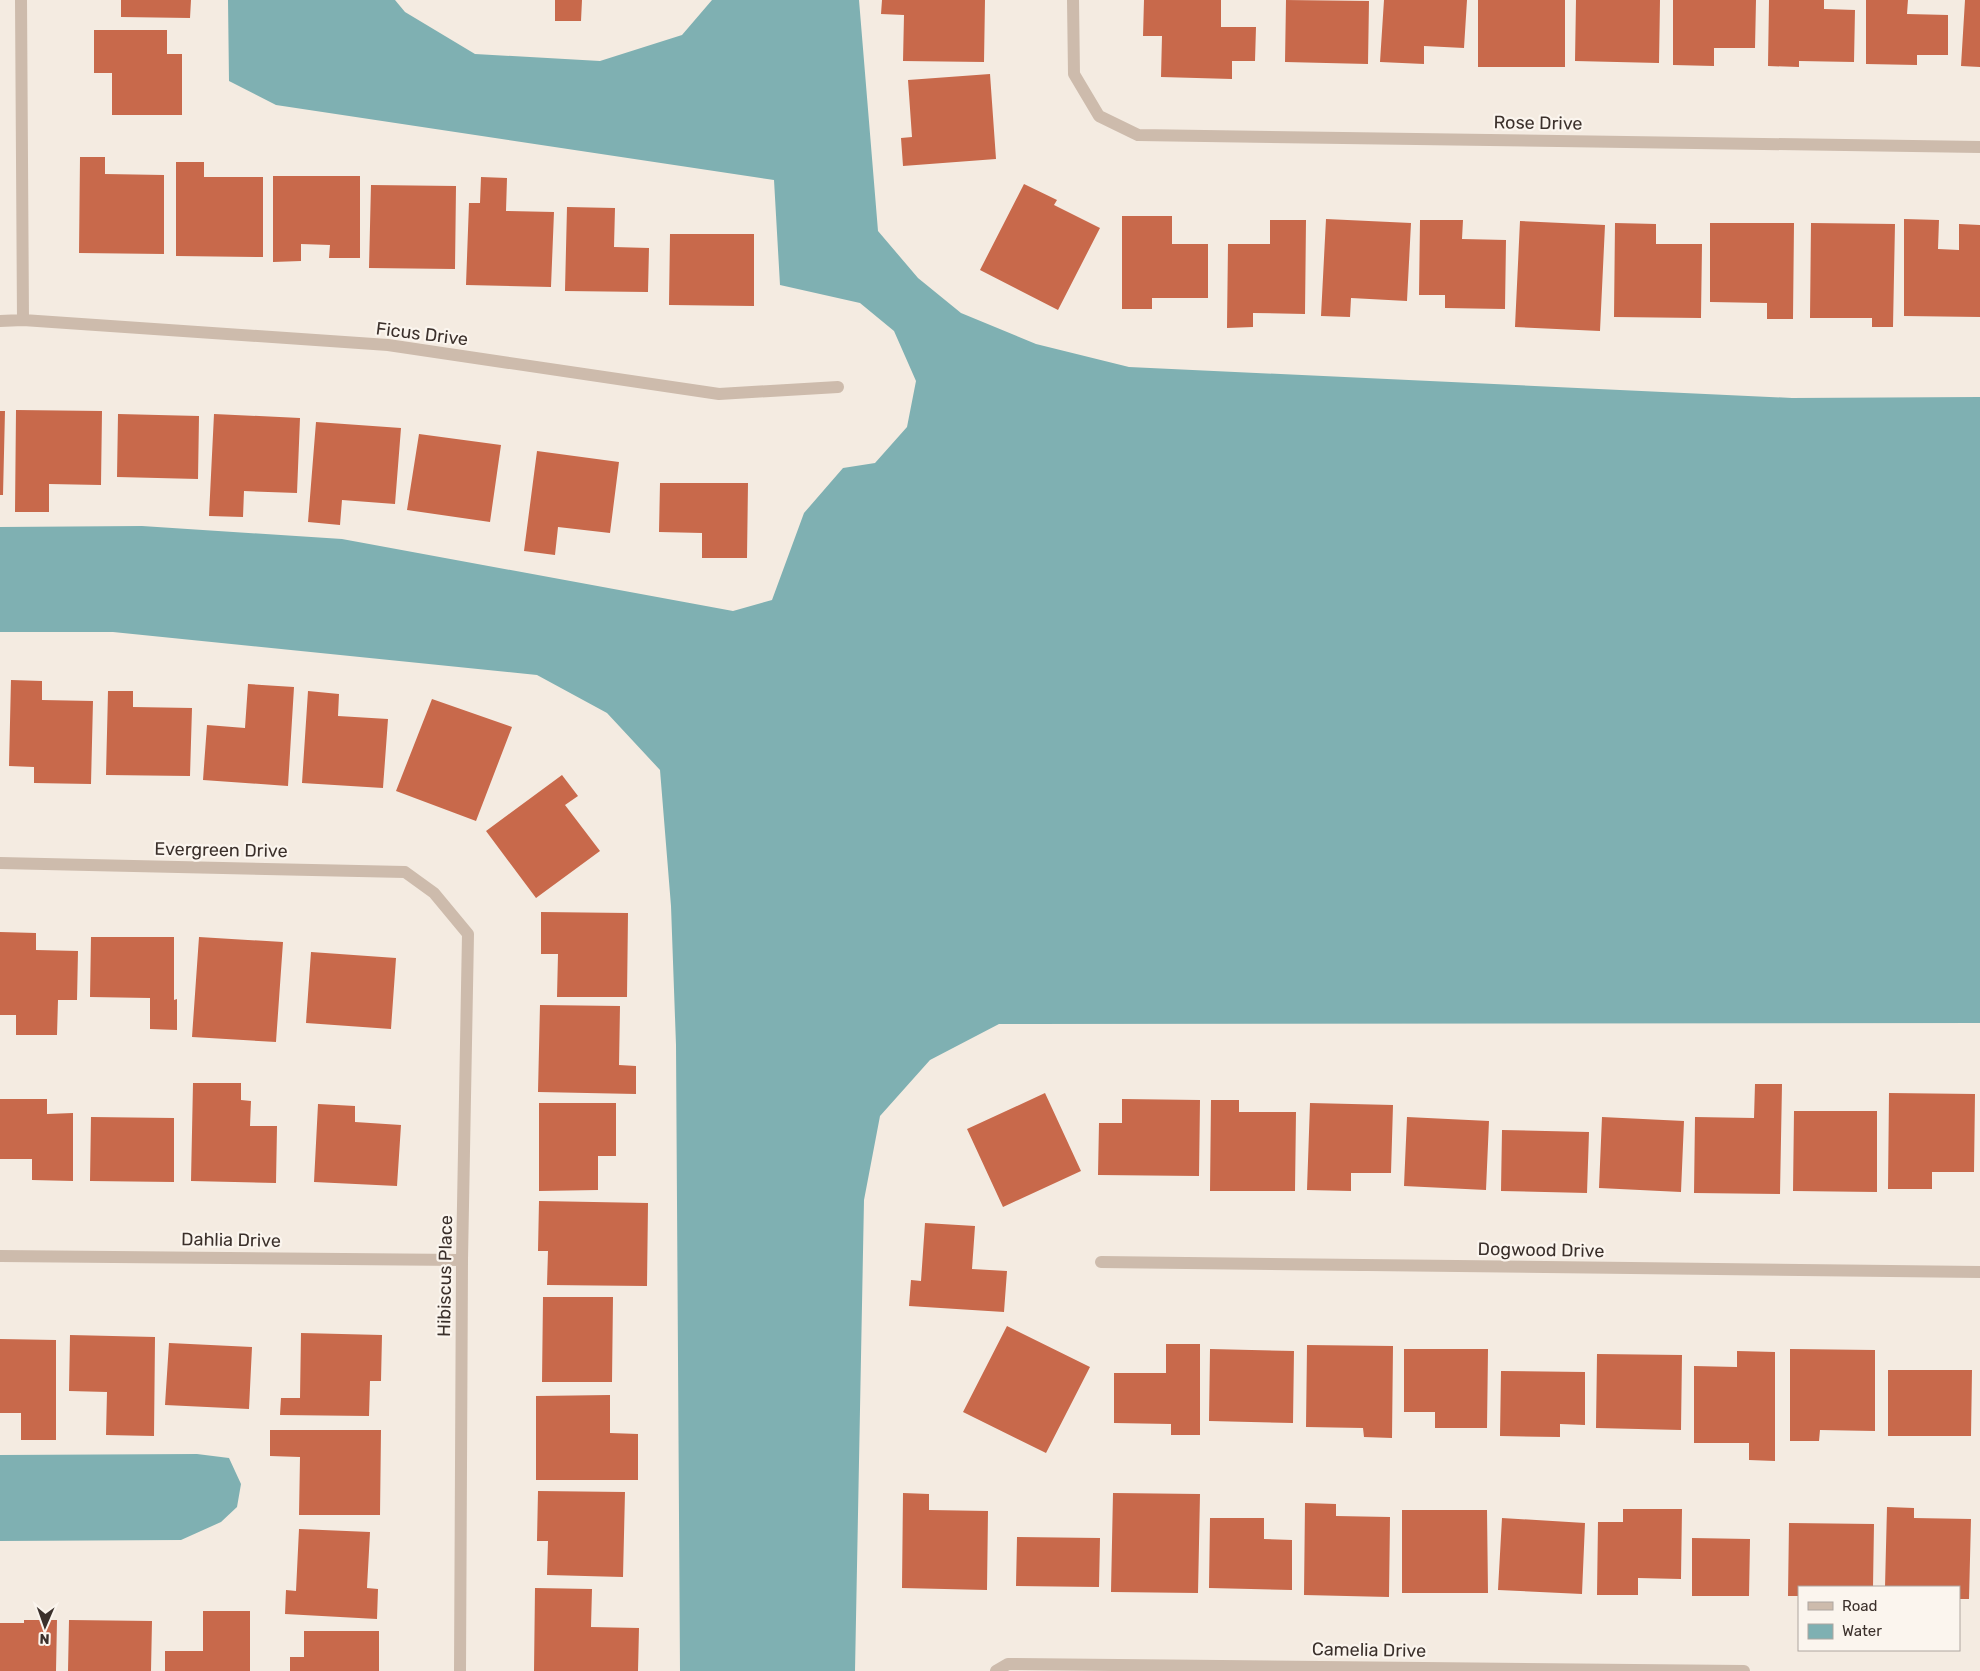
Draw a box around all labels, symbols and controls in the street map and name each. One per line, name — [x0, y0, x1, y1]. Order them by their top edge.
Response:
street label: Rose Drive — [1493, 111, 1583, 135]
street label: Ficus Drive — [375, 317, 469, 351]
street label: Evergreen Drive — [154, 838, 288, 862]
street label: Hibiscus Place — [433, 1215, 457, 1337]
street label: Dahlia Drive — [181, 1228, 281, 1252]
street label: Dogwood Drive — [1477, 1238, 1605, 1262]
legend — [1798, 1586, 1960, 1651]
text: Road — [1842, 1597, 1878, 1615]
north arrow — [20, 1601, 70, 1651]
text: Water — [1842, 1622, 1882, 1640]
text: N — [39, 1630, 50, 1647]
street label: Camelia Drive — [1312, 1638, 1426, 1662]

